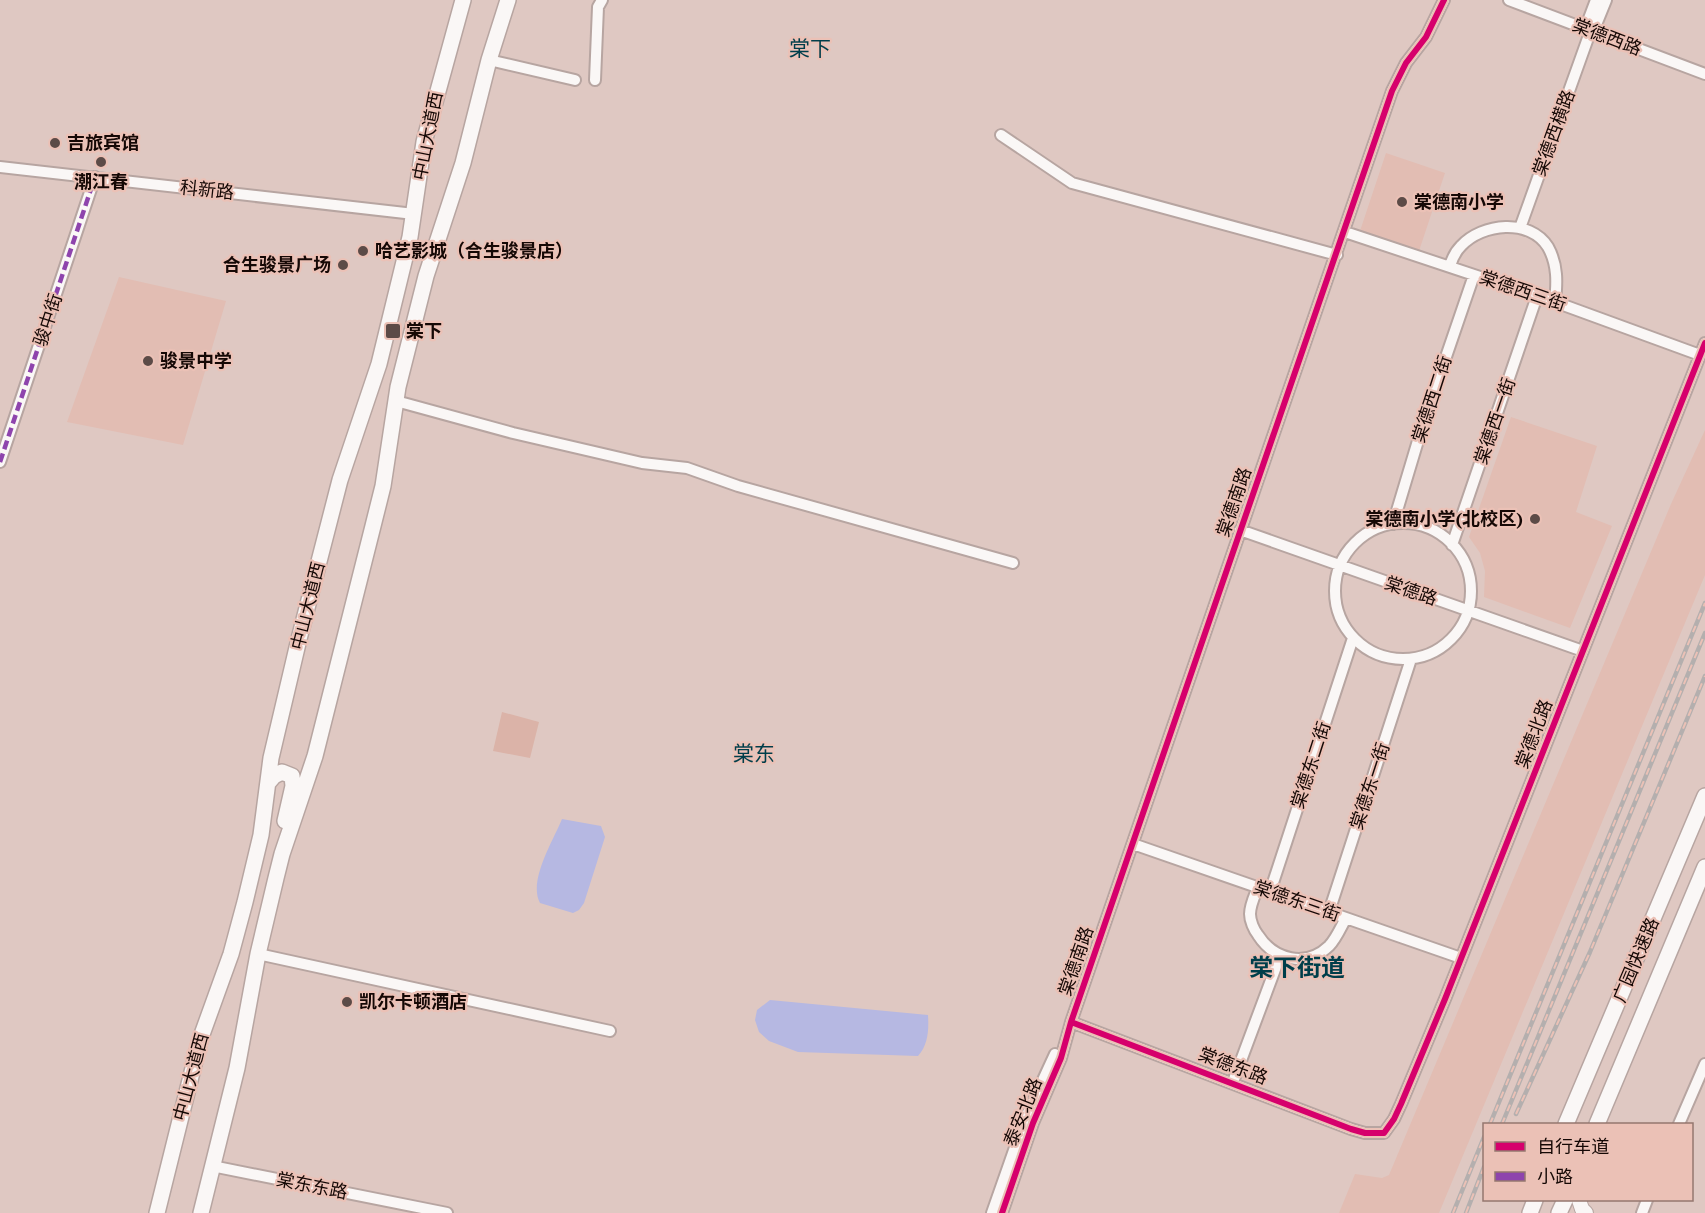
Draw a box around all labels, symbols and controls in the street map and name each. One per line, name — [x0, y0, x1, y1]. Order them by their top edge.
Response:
street label: 棠德西路 — [1569, 12, 1645, 60]
district label: 棠下 — [789, 34, 831, 62]
street label: 棠德西横路 — [1526, 86, 1580, 179]
street label: 中山大道西 — [407, 89, 447, 182]
place label: 吉旅宾馆 — [67, 130, 139, 154]
marker: 吉旅宾馆 — [48, 136, 62, 150]
marker: 潮江春 — [94, 155, 108, 169]
place label: 潮江春 — [74, 169, 128, 193]
street label: 科新路 — [179, 174, 235, 204]
place label: 棠德南小学 — [1414, 189, 1504, 213]
marker: 棠德南小学 — [1395, 195, 1409, 209]
place label: 哈艺影城（合生骏景店） — [375, 238, 573, 262]
marker: 哈艺影城（合生骏景店） — [356, 244, 370, 258]
place label: 合生骏景广场 — [223, 252, 331, 276]
marker: 合生骏景广场 — [336, 258, 350, 272]
street label: 棠德西三街 — [1477, 264, 1570, 316]
street label: 骏中街 — [27, 290, 67, 349]
place label: 棠下 — [406, 318, 442, 342]
marker: 棠下 — [384, 322, 402, 340]
place label: 骏景中学 — [160, 348, 232, 372]
street label: 棠德西二街 — [1406, 352, 1456, 445]
marker: 骏景中学 — [141, 354, 155, 368]
street label: 棠德西一街 — [1468, 374, 1520, 467]
street label: 棠德南路 — [1210, 464, 1256, 540]
place label: 棠德南小学(北校区) — [1366, 506, 1523, 530]
marker: 棠德南小学(北校区) — [1528, 512, 1542, 526]
street label: 中山大道西 — [284, 559, 330, 652]
street label: 棠德路 — [1382, 570, 1441, 610]
street label: 棠德北路 — [1509, 696, 1557, 772]
street label: 棠德东二街 — [1285, 718, 1335, 811]
district label: 棠东 — [733, 739, 775, 767]
street label: 棠德东一街 — [1344, 739, 1394, 832]
street label: 棠德东三街 — [1251, 874, 1344, 926]
street label: 广园快速路 — [1606, 913, 1664, 1006]
street label: 棠德南路 — [1052, 923, 1098, 999]
district label: 棠下街道 — [1249, 951, 1345, 983]
place label: 凯尔卡顿酒店 — [359, 989, 467, 1013]
marker: 凯尔卡顿酒店 — [340, 995, 354, 1009]
street label: 中山大道西 — [167, 1030, 213, 1123]
street label: 棠德东路 — [1195, 1041, 1271, 1089]
street label: 泰安北路 — [997, 1074, 1047, 1149]
legend — [1483, 1123, 1693, 1201]
text: 自行车道 — [1537, 1134, 1609, 1158]
text: 小路 — [1537, 1164, 1573, 1188]
street label: 棠东东路 — [275, 1166, 350, 1204]

